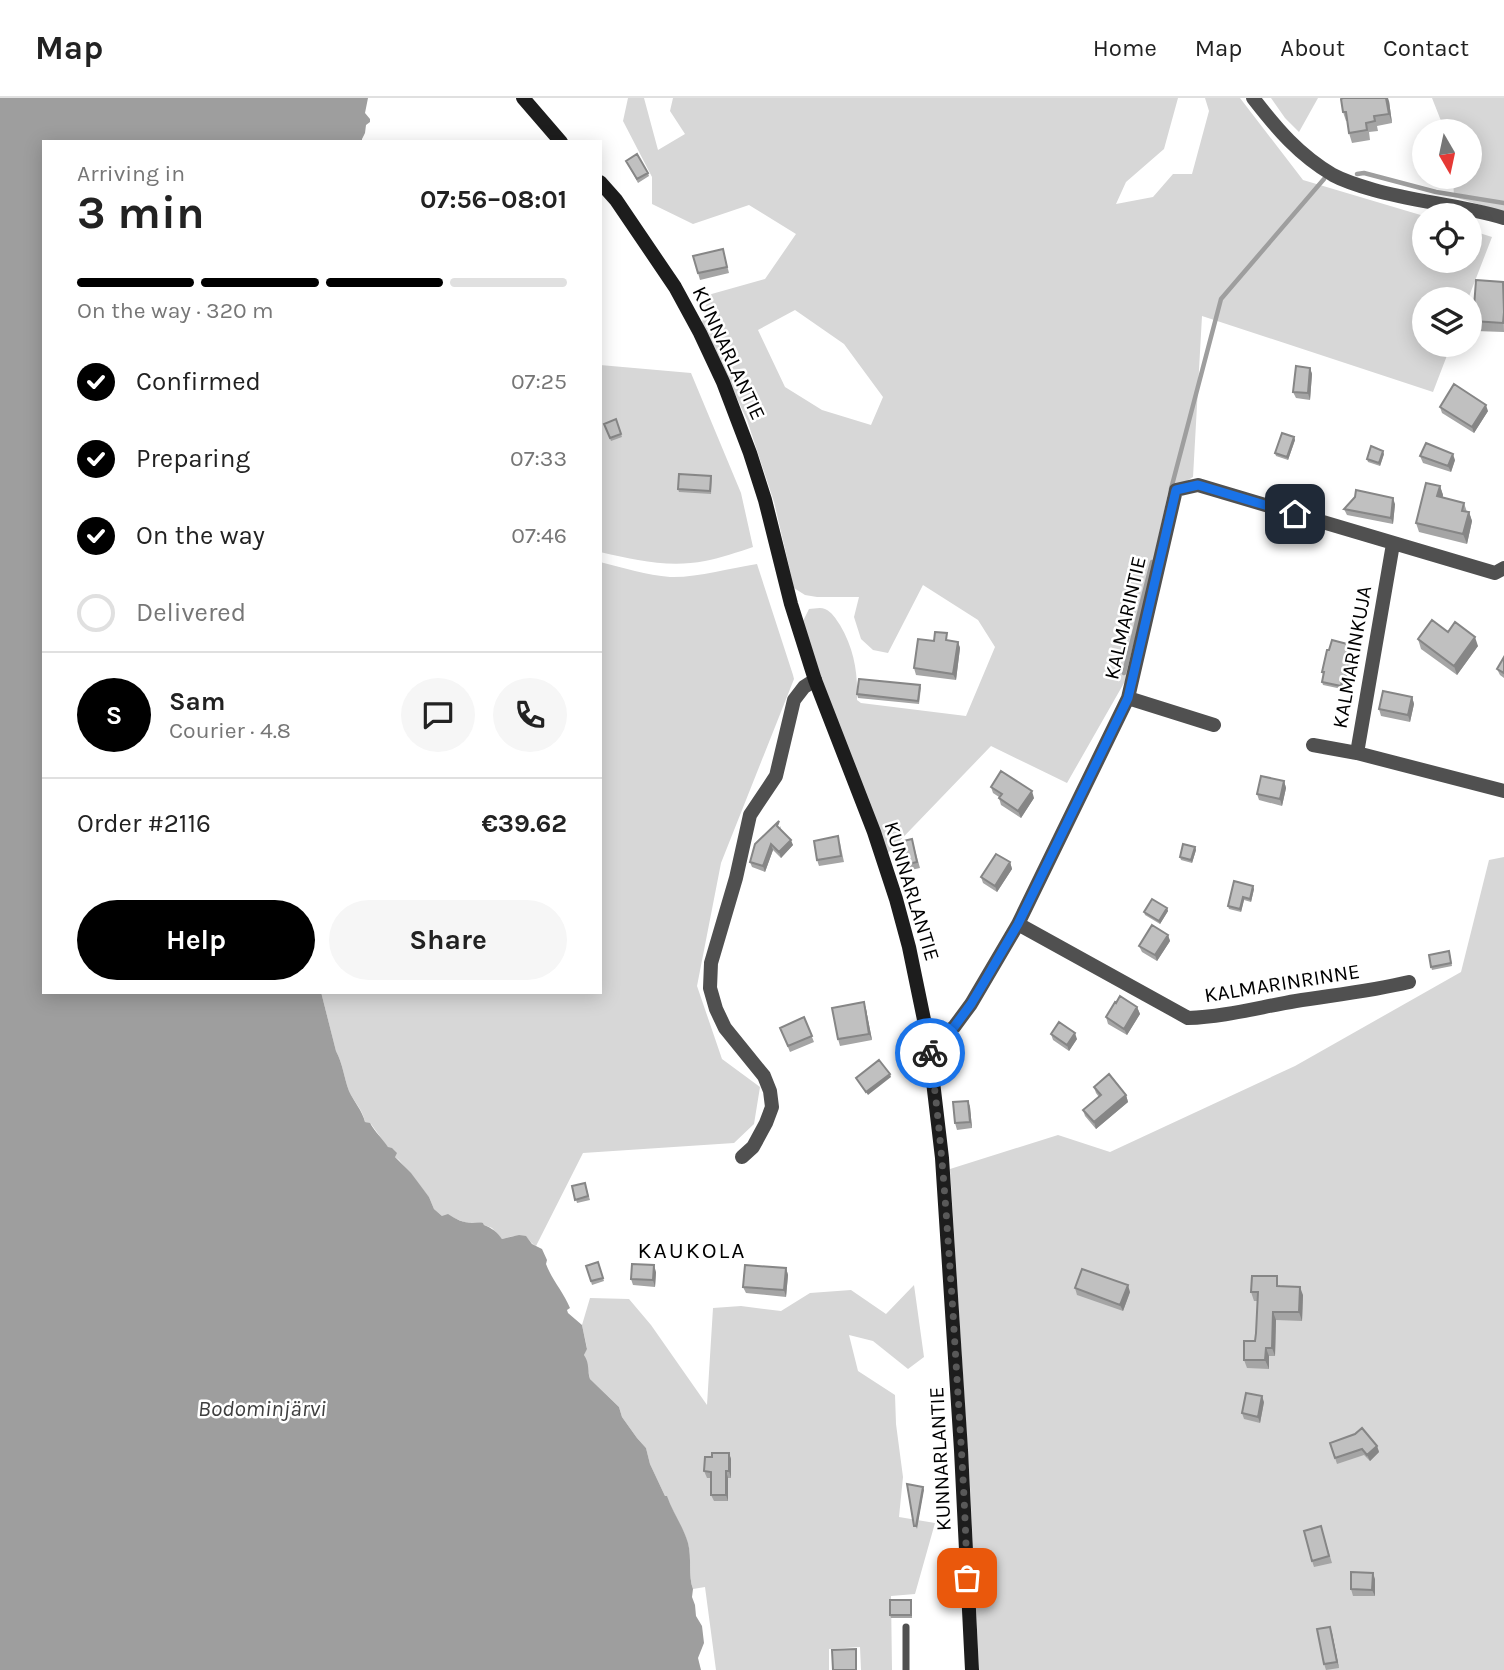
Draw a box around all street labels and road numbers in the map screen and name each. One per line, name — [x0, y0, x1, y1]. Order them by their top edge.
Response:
street label: KUNNARLANTIE — [688, 282, 770, 424]
street label: KALMARINTIE — [1099, 554, 1151, 682]
street label: KALMARINKUJA — [1328, 584, 1376, 730]
street label: KUNNARLANTIE — [879, 818, 945, 964]
street label: KALMARINRINNE — [1203, 959, 1361, 1007]
street label: KUNNARLANTIE — [924, 1386, 956, 1532]

